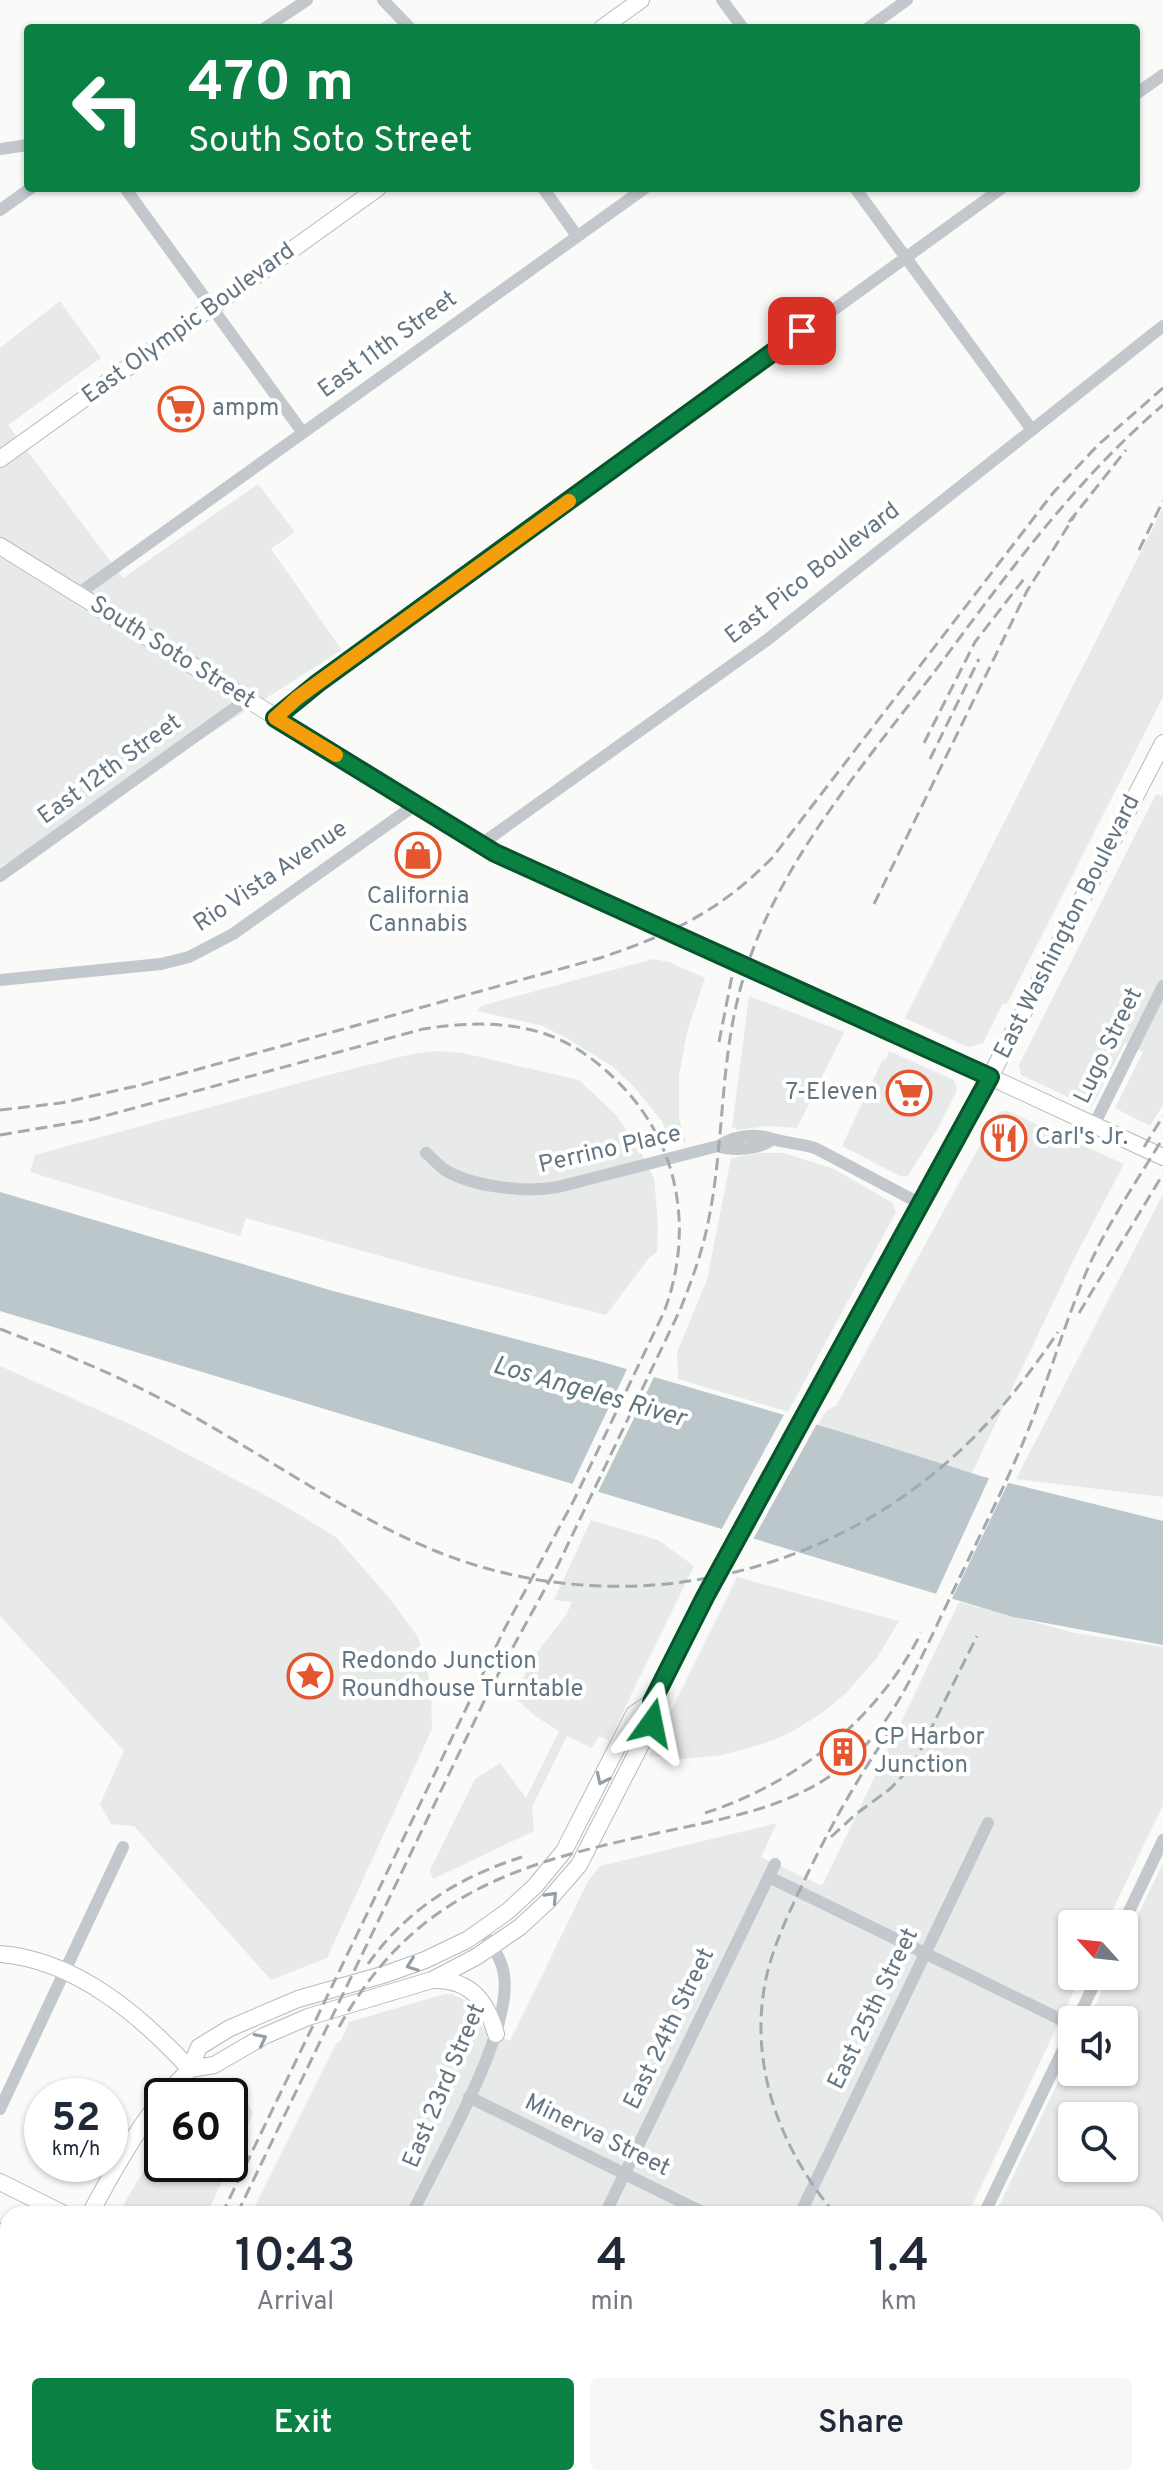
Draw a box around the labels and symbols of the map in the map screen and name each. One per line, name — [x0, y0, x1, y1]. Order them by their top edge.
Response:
street label: East Olympic Boulevard — [77, 237, 301, 411]
street label: East 11th Street — [313, 285, 463, 405]
pin — [768, 297, 836, 365]
supermarket icon: ampm — [157, 385, 205, 433]
place label: ampm — [212, 394, 279, 424]
street label: East Pico Boulevard — [720, 496, 906, 652]
street label: South Soto Street — [84, 590, 260, 716]
street label: East 12th Street — [32, 708, 188, 832]
street label: East Washington Boulevard — [988, 790, 1148, 1064]
street label: Rio Vista Avenue — [188, 814, 354, 940]
shop icon: California Cannabis — [394, 831, 442, 879]
place label: California Cannabis — [367, 882, 469, 940]
street label: Lugo Street — [1068, 983, 1150, 1109]
supermarket icon: 7-Eleven — [885, 1069, 933, 1117]
place label: 7-Eleven — [785, 1078, 878, 1108]
restaurant icon: Carl's Jr. — [980, 1114, 1028, 1162]
street label: Perrino Place — [536, 1119, 684, 1181]
place label: Carl's Jr. — [1035, 1123, 1128, 1153]
water label: Los Angeles River — [489, 1350, 691, 1437]
place label: Redondo Junction Roundhouse Turntable — [341, 1647, 583, 1705]
place icon: Redondo Junction Roundhouse Turntable — [286, 1652, 334, 1700]
position arrow — [610, 1681, 694, 1765]
place label: CP Harbor Junction — [874, 1723, 985, 1781]
building icon: CP Harbor Junction — [819, 1728, 867, 1776]
one-way arrow — [596, 1770, 612, 1785]
one-way arrow — [543, 1892, 557, 1906]
north arrow — [1058, 1910, 1138, 1990]
street label: East 25th Street — [822, 1923, 926, 2095]
street label: East 24th Street — [618, 1943, 722, 2115]
one-way arrow — [406, 1955, 420, 1971]
street label: East 23rd Street — [397, 1999, 493, 2173]
one-way arrow — [252, 2033, 267, 2048]
speed limit sign: 60 — [144, 2078, 248, 2182]
street label: Minerva Street — [519, 2088, 675, 2184]

